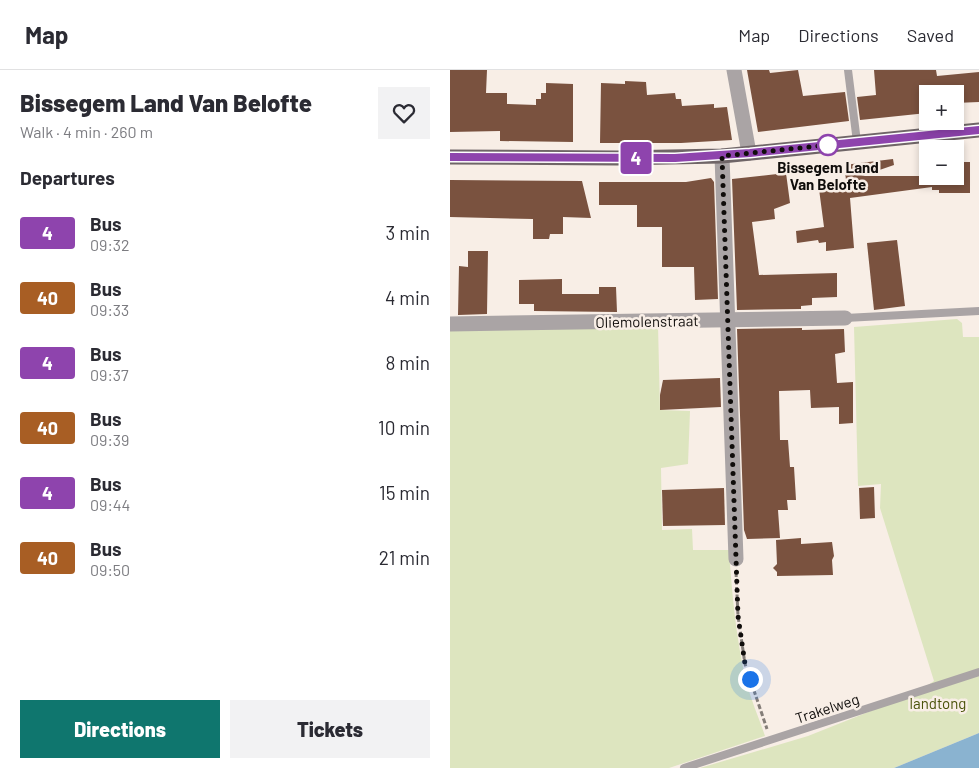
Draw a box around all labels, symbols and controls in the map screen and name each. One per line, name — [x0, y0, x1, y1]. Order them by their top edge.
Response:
text: Map — [25, 20, 68, 49]
text: Map — [738, 24, 770, 46]
text: Directions — [798, 24, 879, 46]
text: Saved — [907, 24, 954, 46]
map controls — [919, 85, 964, 185]
button: + — [919, 85, 964, 130]
button: heart — [378, 87, 430, 139]
text: Bissegem Land Van Belofte — [20, 88, 312, 117]
text: Walk · 4 min · 260 m — [20, 122, 153, 141]
marker: Bissegem Land Van Belofte — [817, 134, 839, 156]
button: − — [919, 140, 964, 185]
line badge: 4 — [620, 142, 652, 174]
text: 4 — [631, 147, 641, 169]
place label: Bissegem Land Van Belofte — [777, 158, 879, 193]
text: Departures — [20, 166, 115, 189]
text: Bus — [90, 212, 122, 235]
text: 3 min — [386, 221, 430, 244]
text: 4 — [42, 222, 53, 244]
text: 09:32 — [90, 235, 130, 254]
text: Bus — [90, 277, 122, 300]
text: 4 min — [385, 286, 430, 309]
text: 40 — [37, 287, 58, 309]
text: 09:33 — [90, 300, 129, 319]
street label: Oliemolenstraat — [595, 311, 699, 331]
text: Bus — [90, 342, 122, 365]
text: 8 min — [386, 351, 430, 374]
text: 4 — [42, 352, 53, 374]
text: 09:37 — [90, 365, 129, 384]
text: Bus — [90, 407, 122, 430]
text: 10 min — [378, 416, 430, 439]
text: 40 — [37, 417, 58, 439]
text: 09:39 — [90, 430, 129, 449]
text: Bus — [90, 472, 122, 495]
text: 15 min — [379, 481, 430, 504]
text: 4 — [42, 482, 53, 504]
text: 09:44 — [90, 495, 130, 514]
text: Bus — [90, 537, 122, 560]
text: 21 min — [379, 546, 430, 569]
text: 40 — [37, 547, 58, 569]
text: 09:50 — [90, 560, 130, 579]
your location — [738, 667, 763, 692]
street label: Trakelweg — [793, 689, 861, 727]
park label: landtong — [910, 694, 966, 712]
button: Directions — [20, 700, 220, 758]
button: Tickets — [230, 700, 430, 758]

